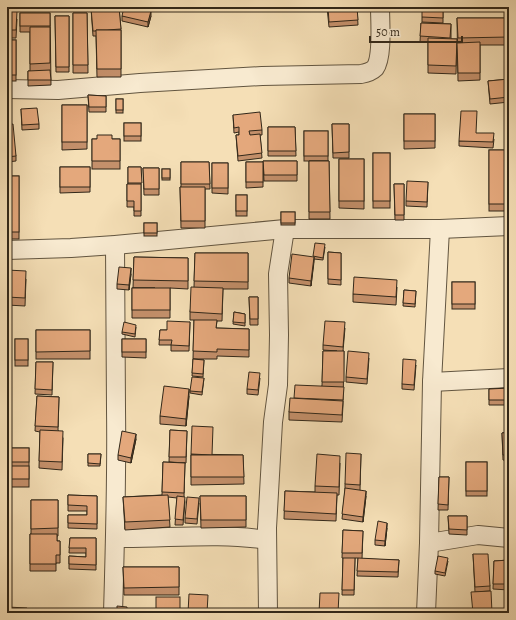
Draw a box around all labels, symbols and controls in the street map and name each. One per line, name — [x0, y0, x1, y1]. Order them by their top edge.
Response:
scale bar — [370, 18, 462, 44]
text: 50 m — [376, 24, 400, 40]

